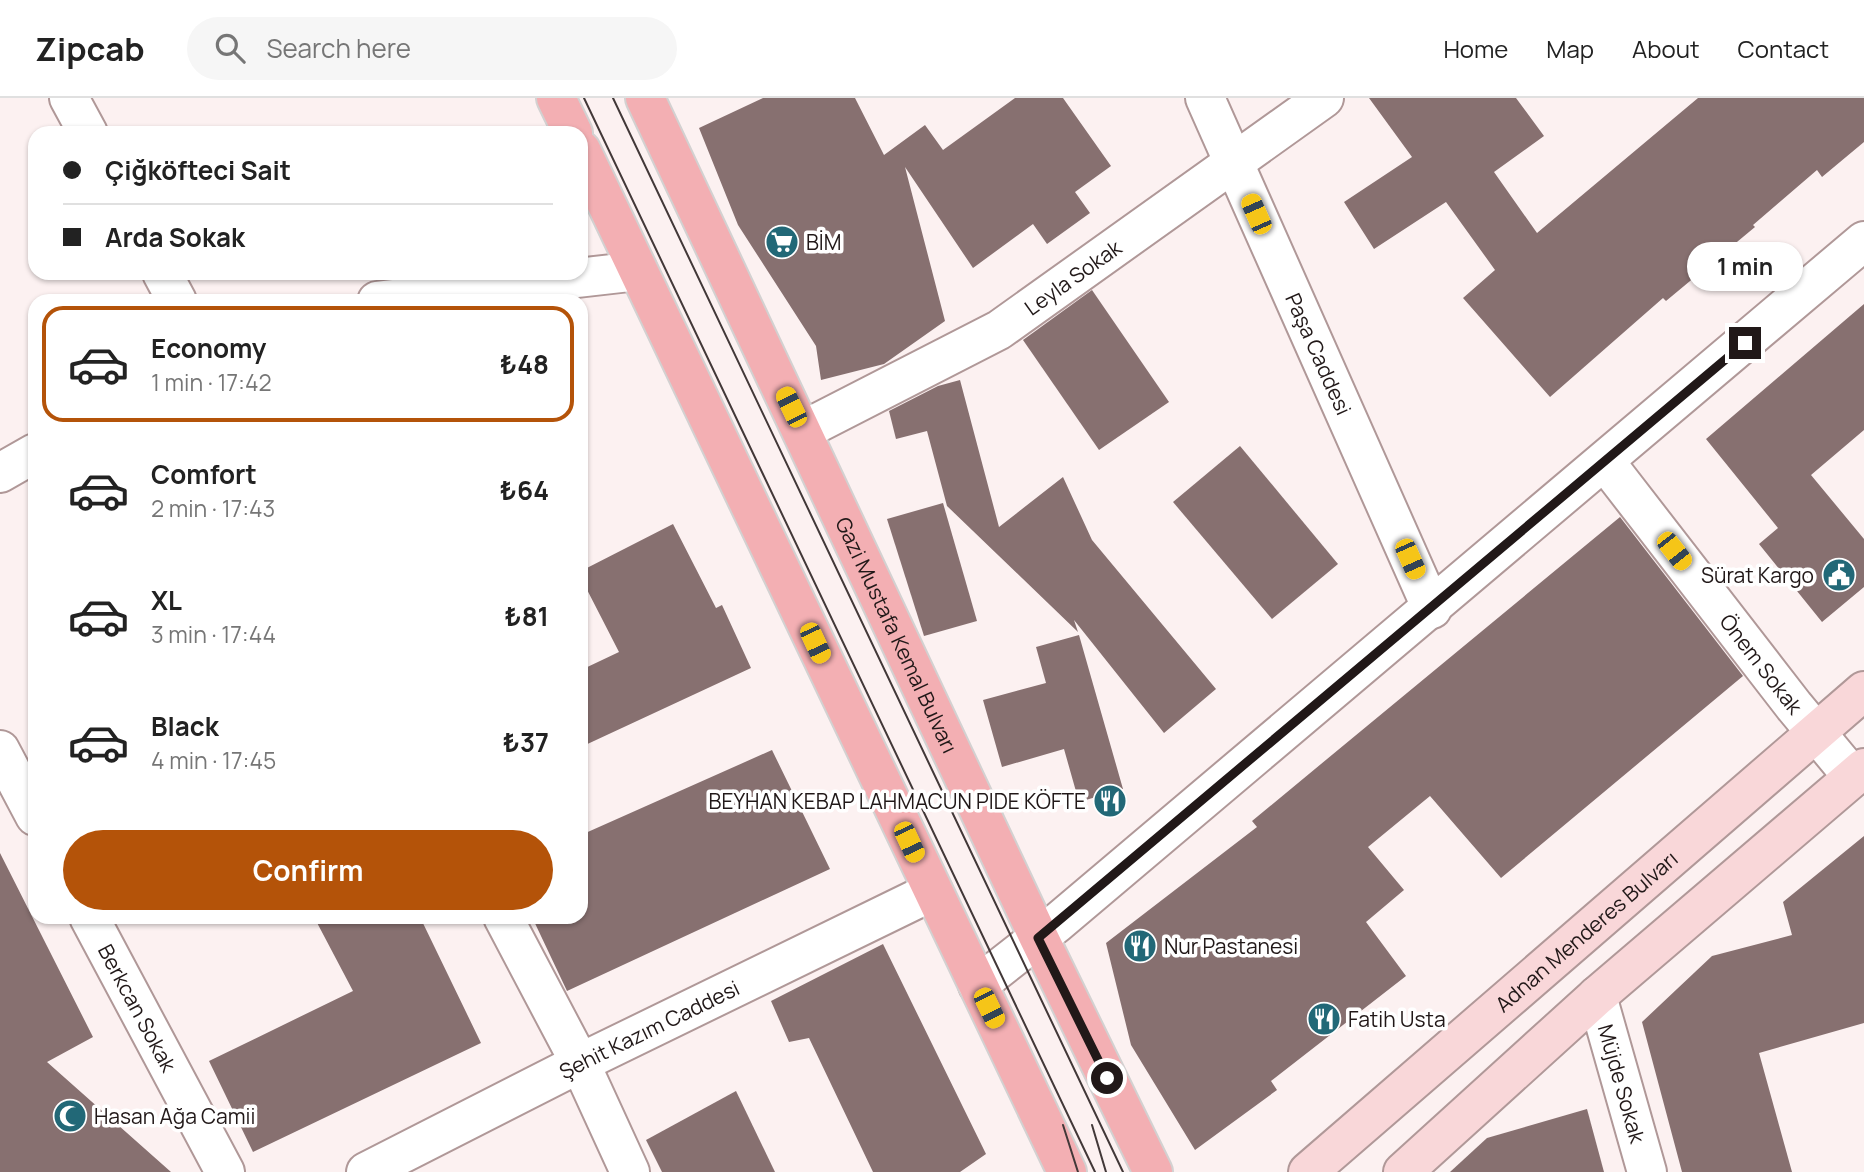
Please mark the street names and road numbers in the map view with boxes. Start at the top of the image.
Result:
street label: Leyla Sokak [1019,233,1127,321]
street label: Paşa Caddesi [1279,289,1358,419]
street label: Gazi Mustafa Kemal Bulvarı [829,512,964,757]
street label: Önem Sokak [1714,608,1809,720]
street label: Adnan Menderes Bulvarı [1489,845,1683,1018]
street label: Berkcan Sokak [92,939,183,1077]
street label: Şehit Kazım Caddesi [554,974,744,1085]
street label: Müjde Sokak [1592,1021,1652,1147]

